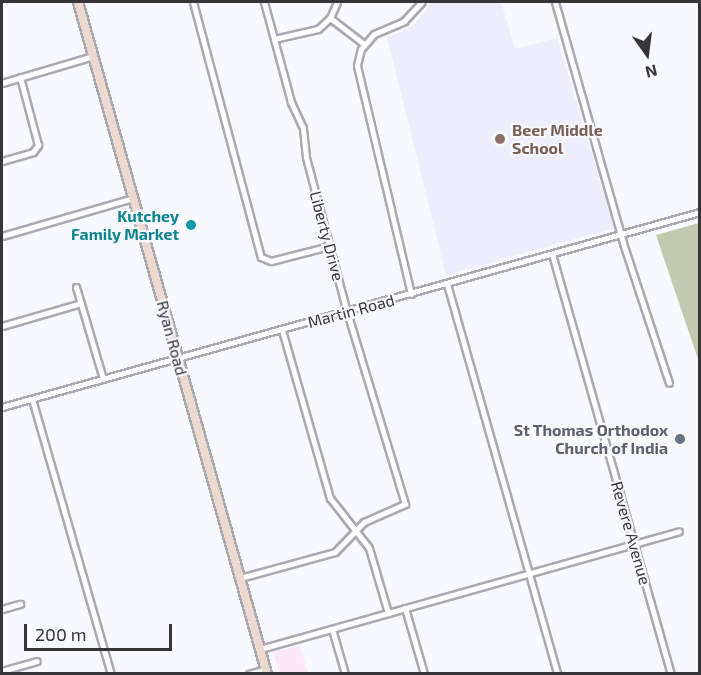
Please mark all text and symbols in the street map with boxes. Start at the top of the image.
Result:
north arrow [617,24,677,84]
text: N [644,61,659,83]
place label: Beer Middle School [512,120,603,158]
marker: Beer Middle School [493,132,507,146]
street label: Liberty Drive [306,189,348,283]
place label: Kutchey Family Market [71,206,179,244]
marker: Kutchey Family Market [184,218,198,232]
street label: Martin Road [306,290,396,332]
street label: Ryan Road [153,298,191,378]
place label: St Thomas Orthodox Church of India [513,420,668,458]
marker: St Thomas Orthodox Church of India [673,432,687,446]
street label: Revere Avenue [607,479,655,587]
scale bar [27,612,176,650]
text: 200 m [35,623,87,645]

